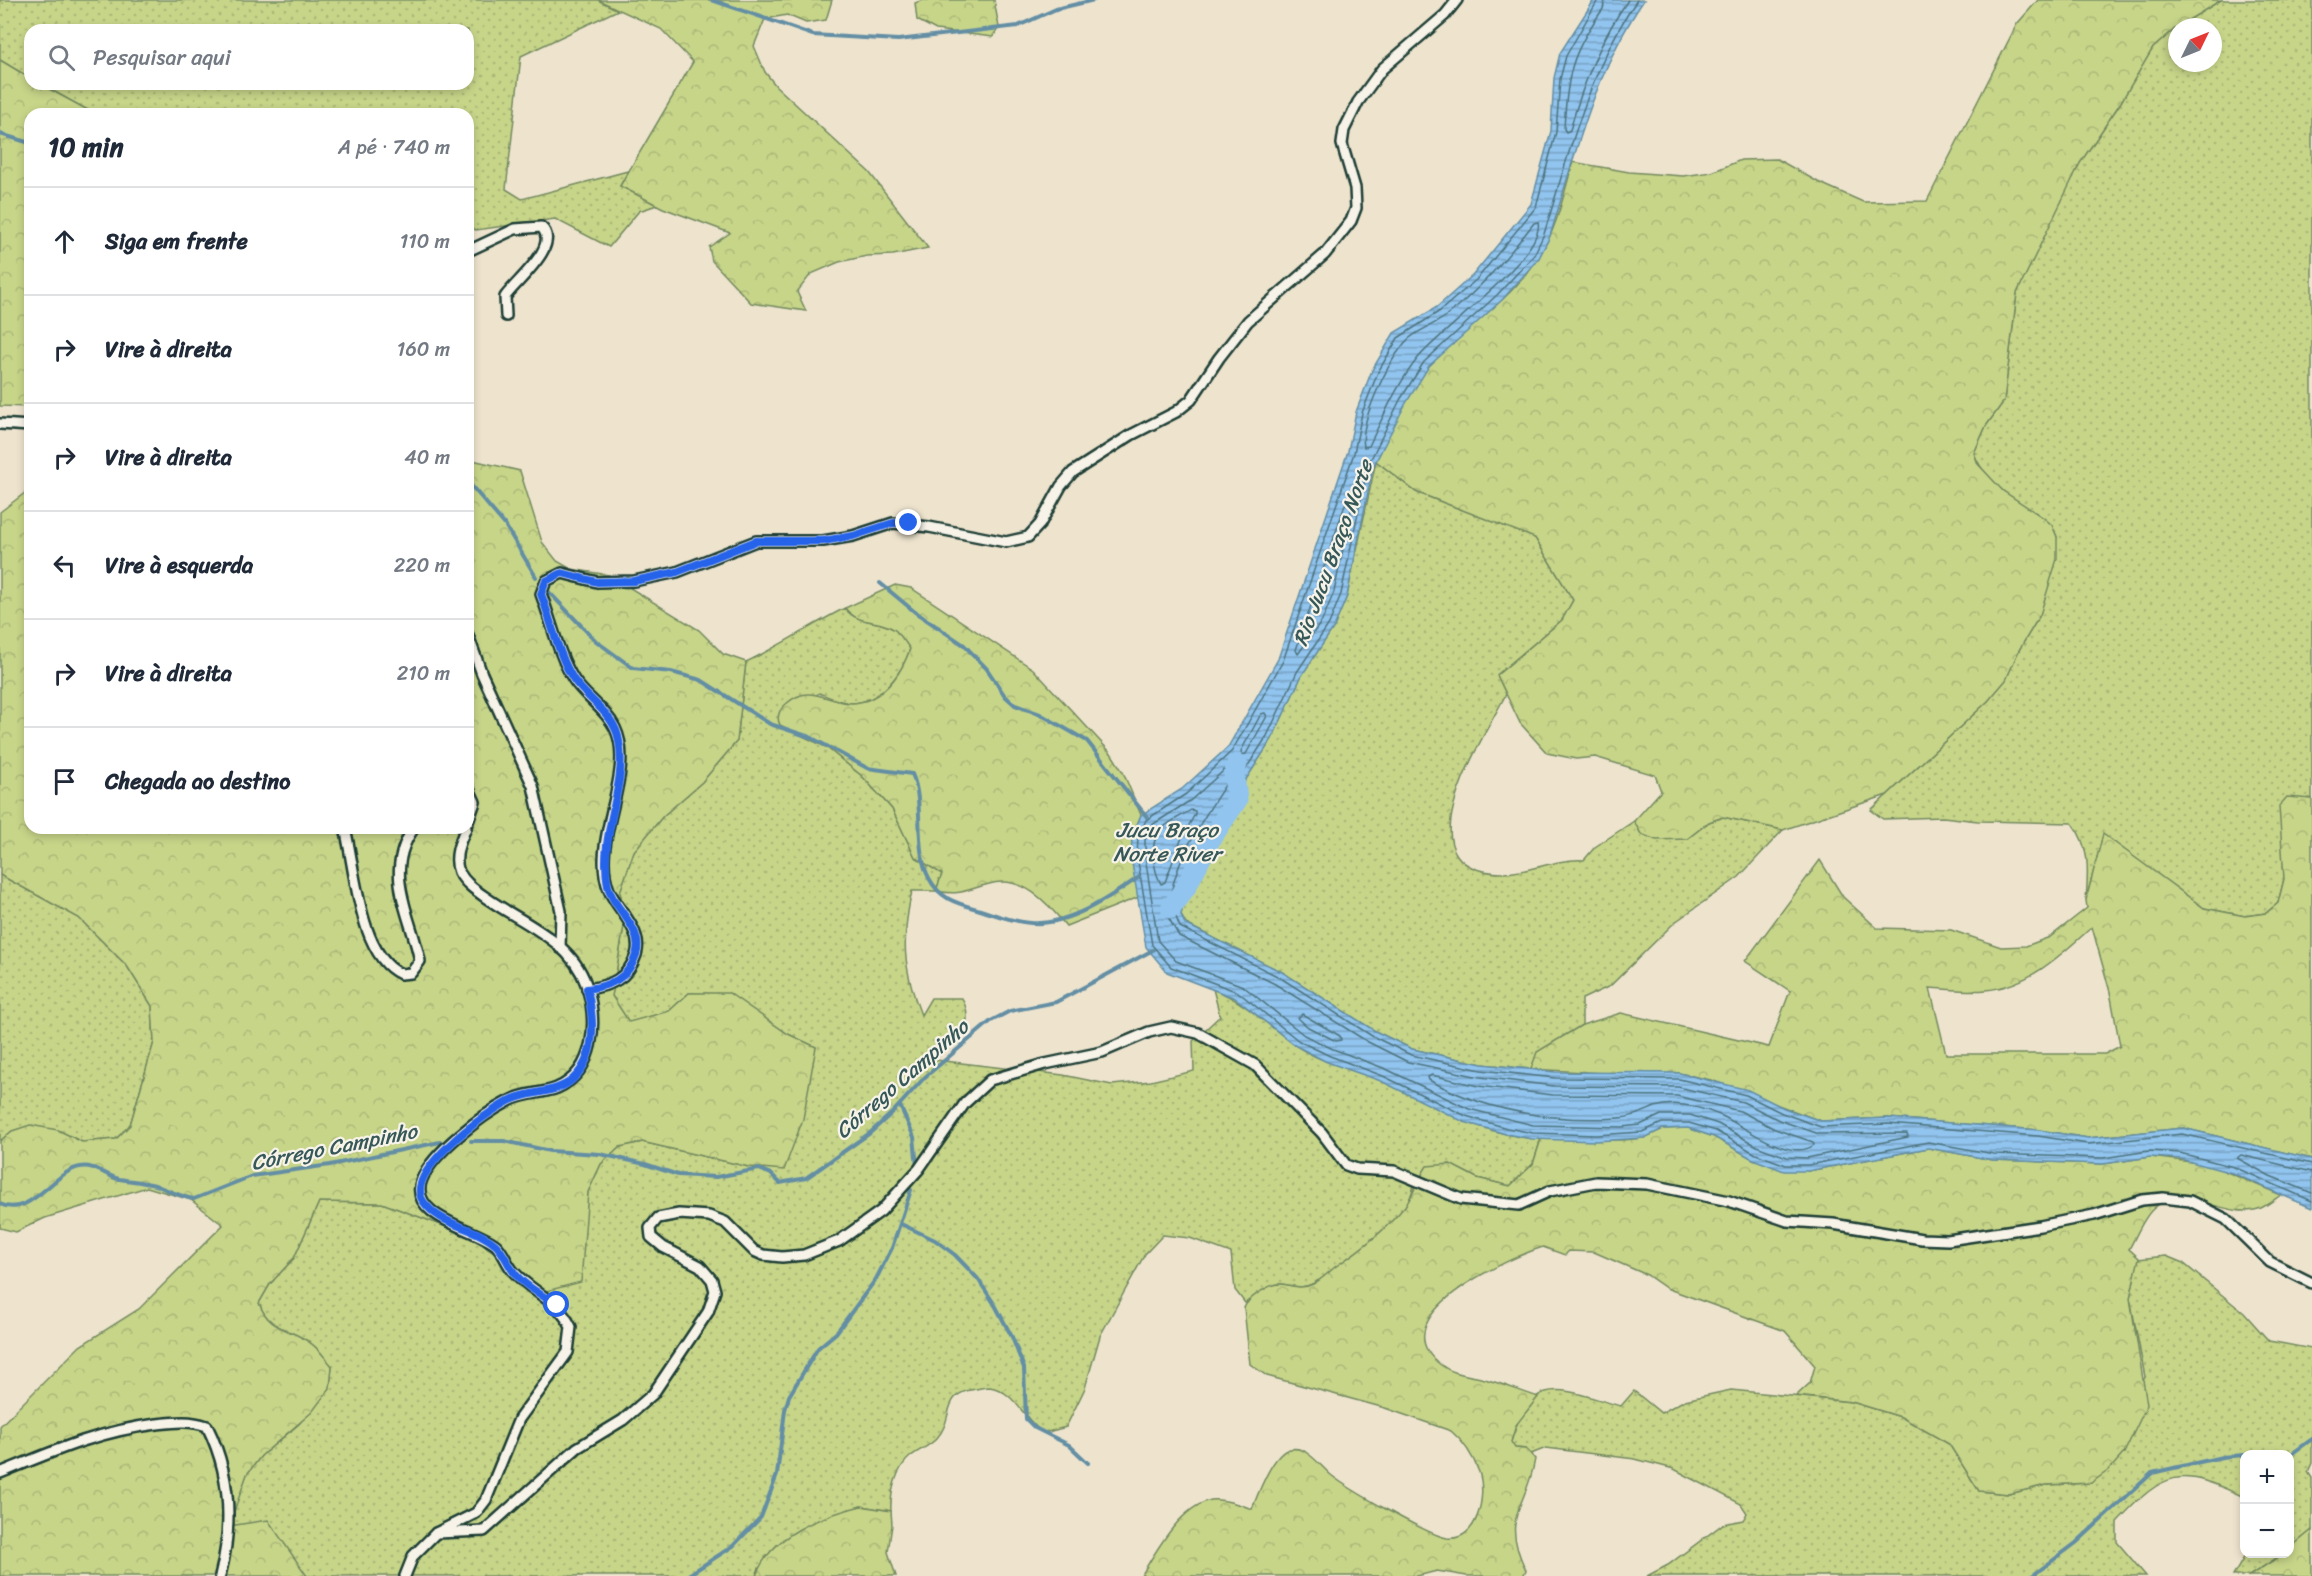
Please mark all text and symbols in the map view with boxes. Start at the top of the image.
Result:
north arrow [2168,18,2222,72]
search box [24,24,474,90]
text: Pesquisar aqui [93,38,231,77]
icon: search [45,41,78,74]
text: 10 min [48,124,124,170]
text: A pé · 740 m [338,130,450,165]
text: Siga em frente [105,222,248,261]
text: 110 m [400,224,450,259]
icon: ahead [48,225,81,258]
text: Vire à direita [105,330,232,369]
text: 160 m [397,332,450,367]
icon: right [48,333,81,366]
text: Vire à direita [105,438,232,477]
text: 40 m [404,440,450,475]
icon: right [48,441,81,474]
water label: Rio Jucu Braço Norte [1282,452,1385,651]
route end [895,509,921,535]
text: Vire à esquerda [105,546,253,585]
text: 220 m [394,548,450,583]
icon: left [48,549,81,582]
text: Vire à direita [105,654,232,693]
text: 210 m [397,656,450,691]
icon: right [48,657,81,690]
text: Chegada ao destino [105,762,290,801]
icon: arrive [48,765,81,798]
water label: Jucu Braço Norte River [1114,811,1225,873]
water label: Córrego Campinho [826,1009,979,1149]
water label: Córrego Campinho [248,1112,422,1182]
route start [543,1291,569,1317]
map controls [2240,1450,2294,1558]
button: + [2240,1450,2294,1504]
button: − [2240,1504,2294,1558]

